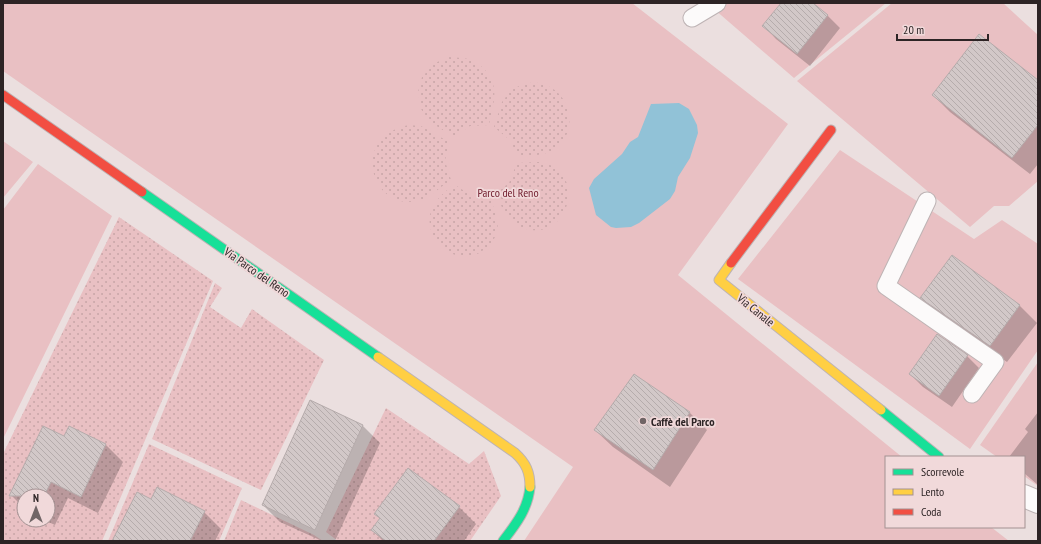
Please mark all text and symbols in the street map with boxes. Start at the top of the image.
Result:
scale bar [897,16,988,42]
text: 20 m [903,22,924,37]
park label: Parco del Reno [477,185,539,200]
street label: Via Parco del Reno [220,243,293,300]
street label: Via Canale [734,290,778,330]
place label: Caffè del Parco [651,414,715,429]
marker: Caffè del Parco [638,416,648,426]
legend [885,456,1025,528]
text: Scorrevole [921,464,964,479]
text: Lento [921,484,944,499]
north arrow [16,488,56,528]
text: N [33,491,39,505]
text: Coda [921,504,942,519]

